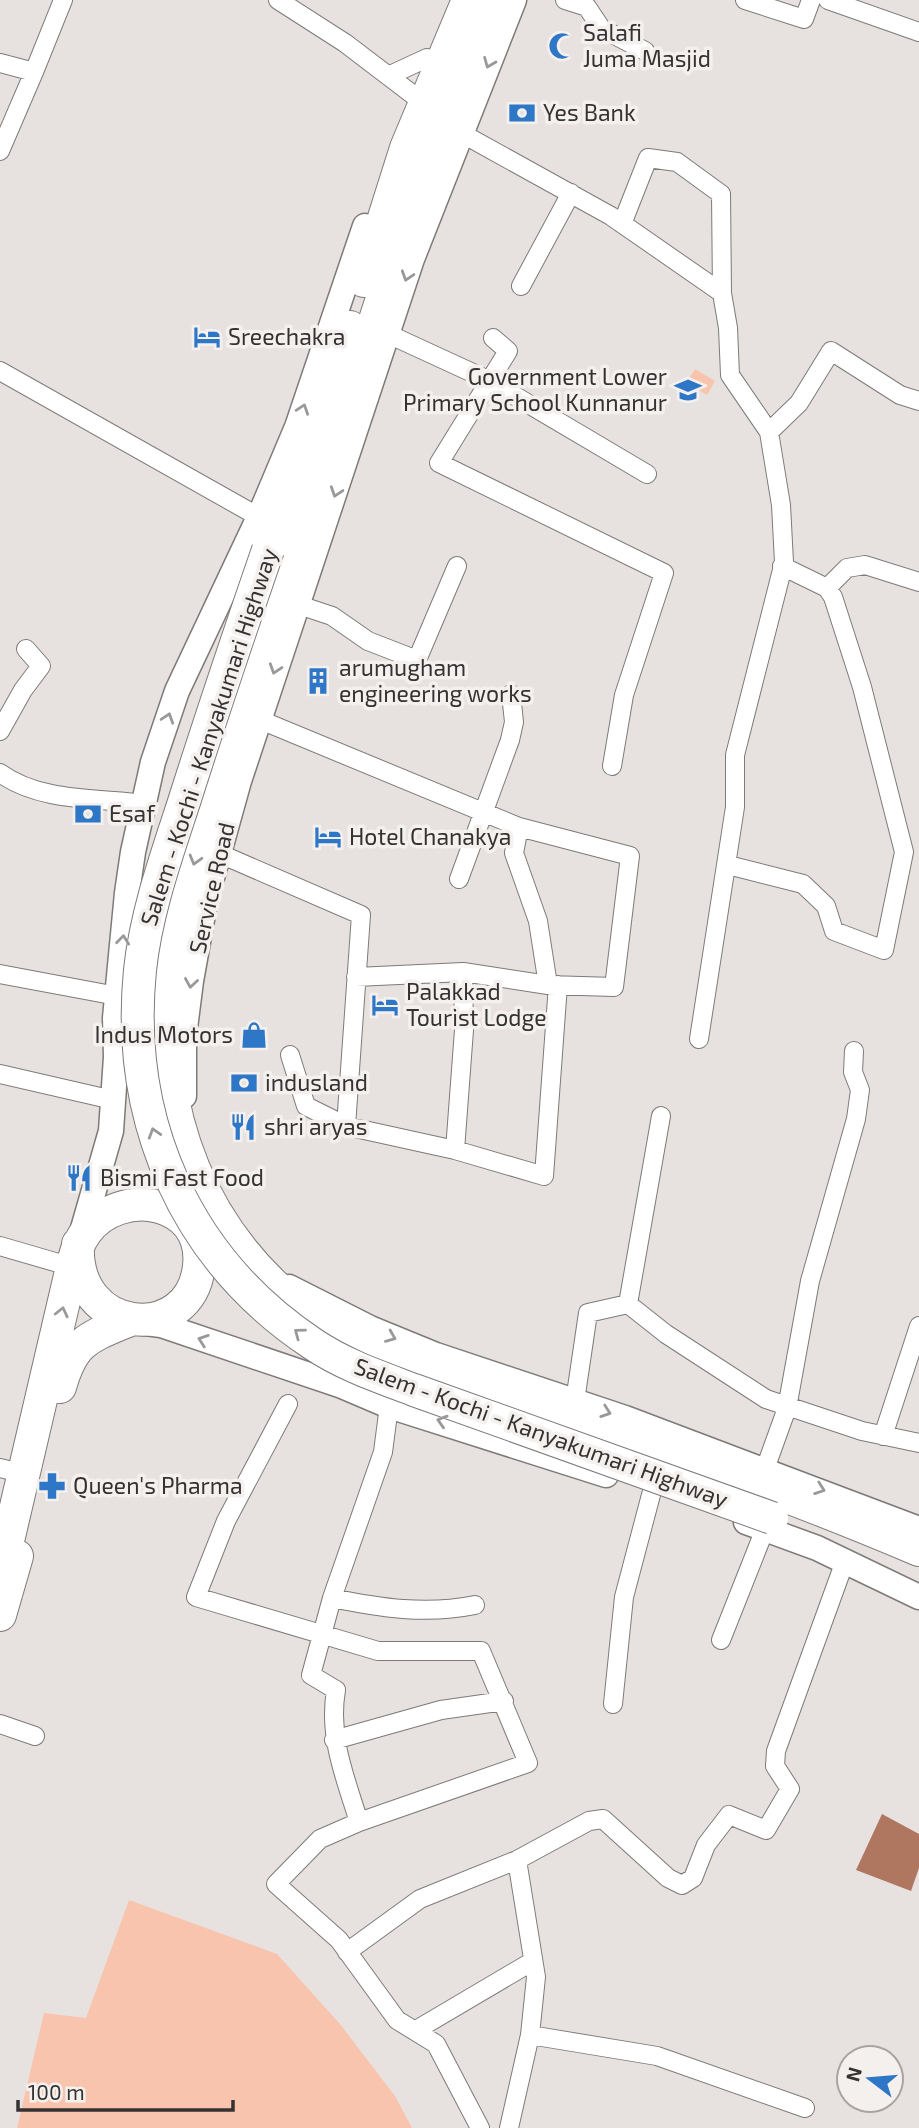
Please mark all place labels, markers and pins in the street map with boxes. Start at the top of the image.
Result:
place label: Salafi Juma Masjid [583,18,711,72]
mosque icon: Salafi Juma Masjid [547,31,577,61]
bank icon: Yes Bank [507,98,537,128]
place label: Yes Bank [543,98,636,126]
hotel icon: Sreechakra [192,322,222,352]
place label: Sreechakra [228,322,345,350]
place label: Government Lower Primary School Kunnanur [403,362,667,416]
school or university icon: Government Lower Primary School Kunnanur [673,375,703,405]
place label: arumugham engineering works [339,653,532,707]
building icon: arumugham engineering works [303,666,333,696]
bank icon: Esaf [73,799,103,829]
place label: Esaf [109,799,156,827]
hotel icon: Hotel Chanakya [313,822,343,852]
place label: Hotel Chanakya [349,822,511,850]
place label: Palakkad Tourist Lodge [406,977,547,1031]
hotel icon: Palakkad Tourist Lodge [370,990,400,1020]
place label: Indus Motors [95,1020,233,1048]
shop icon: Indus Motors [239,1020,269,1050]
bank icon: indusland [229,1068,259,1098]
place label: indusland [265,1068,368,1096]
restaurant icon: shri aryas [228,1112,258,1142]
place label: shri aryas [264,1112,367,1140]
restaurant icon: Bismi Fast Food [64,1163,94,1193]
place label: Bismi Fast Food [100,1163,264,1191]
pharmacy icon: Queen's Pharma [37,1471,67,1501]
place label: Queen's Pharma [73,1471,243,1499]

